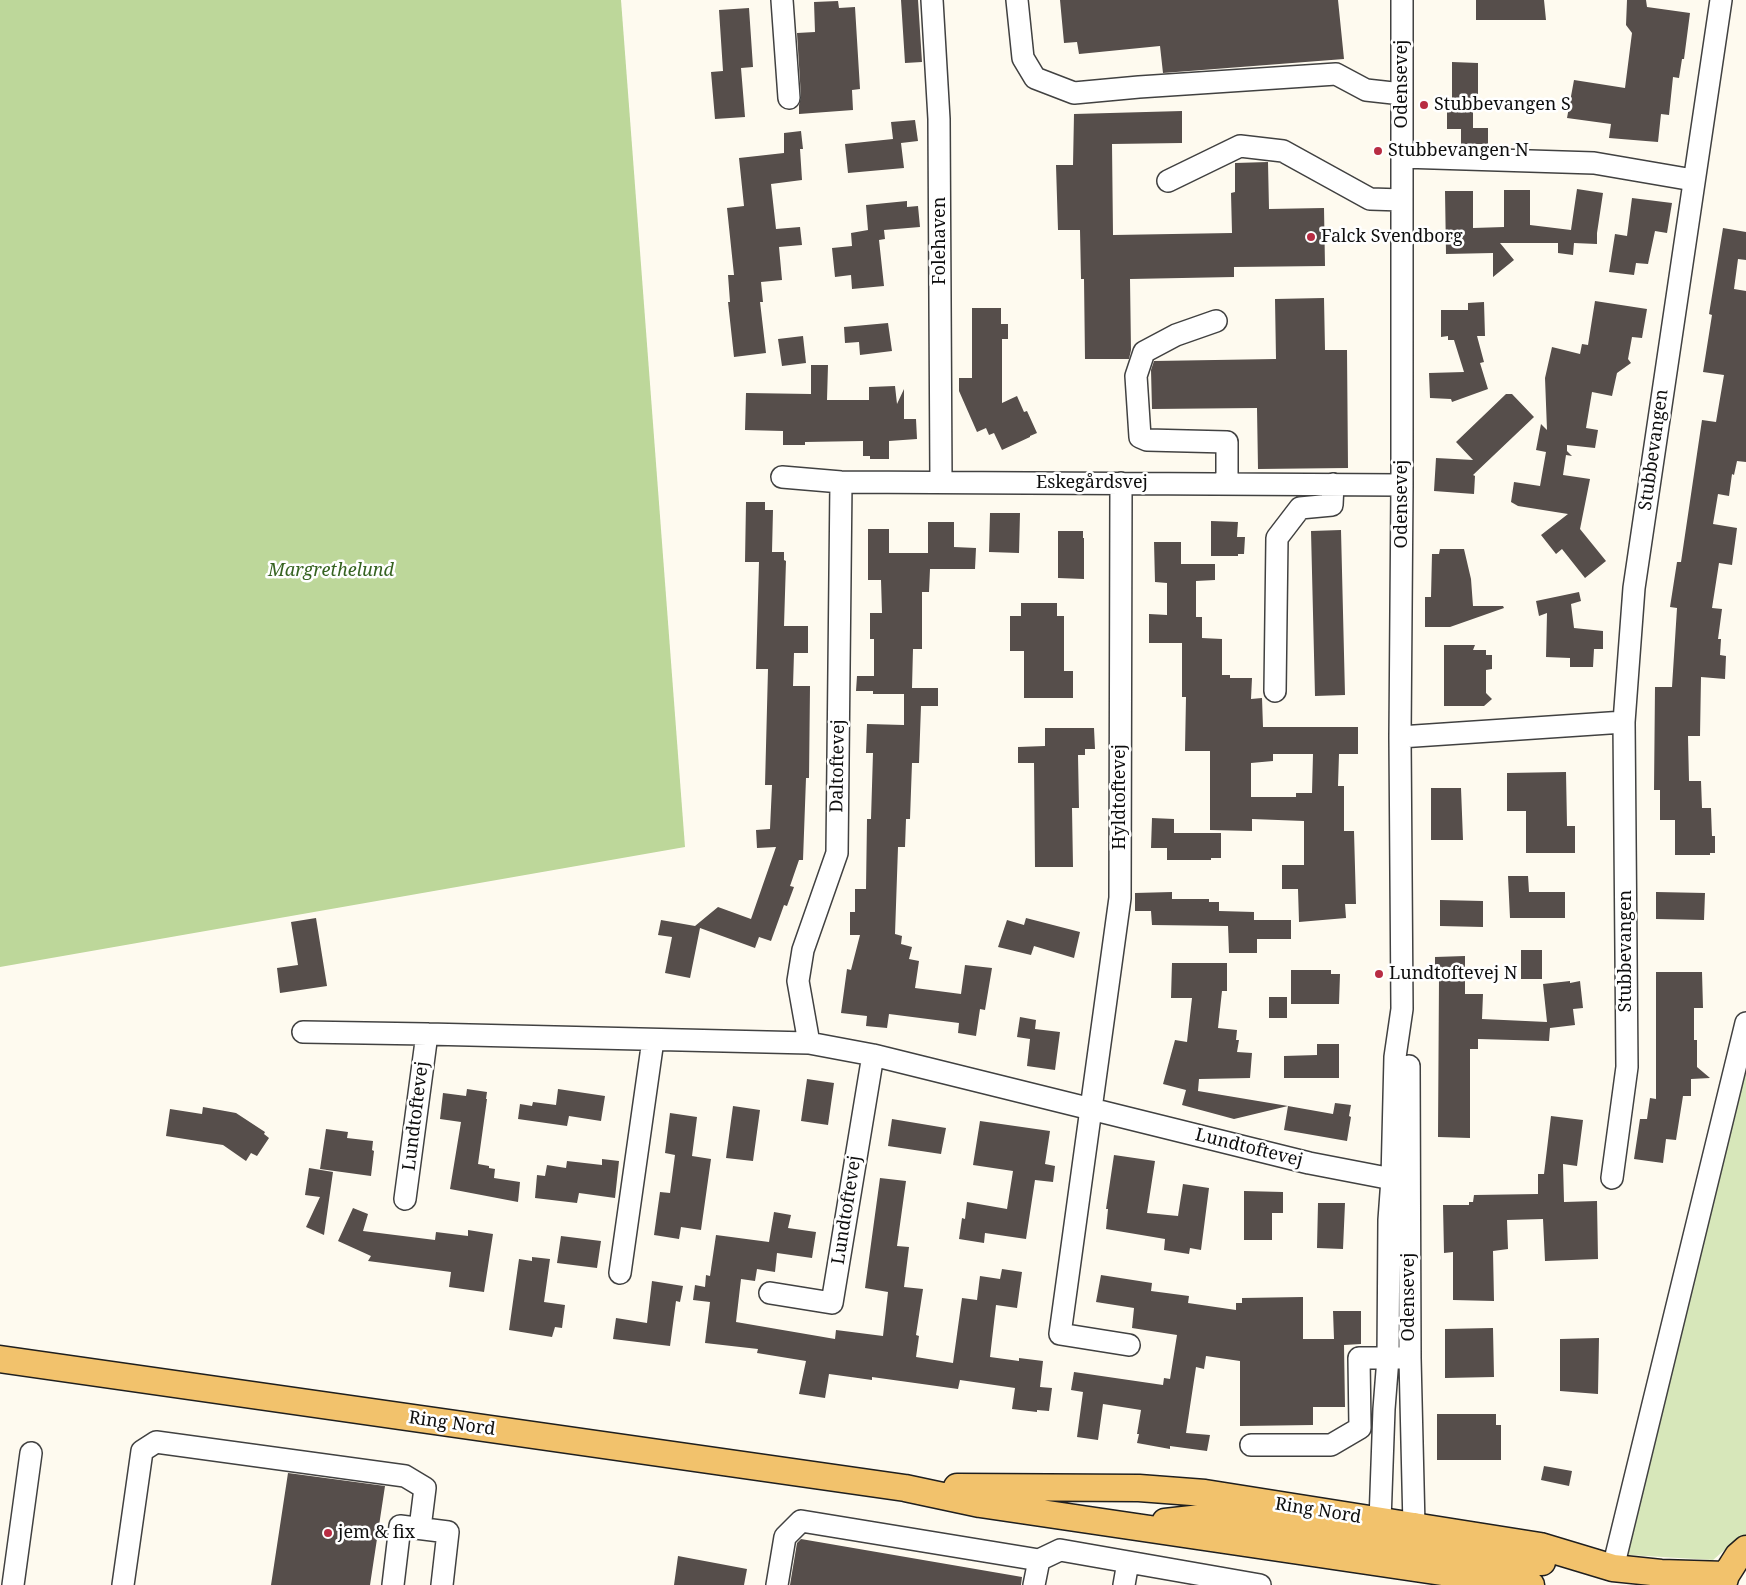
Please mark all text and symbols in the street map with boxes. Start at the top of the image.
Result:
street label: Odensevej [1391,40,1413,128]
place label: Stubbevangen S [1434,94,1571,116]
marker: Stubbevangen S [1418,99,1430,111]
place label: Stubbevangen N [1388,140,1529,162]
marker: Stubbevangen N [1372,145,1384,157]
street label: Folehaven [929,197,951,285]
place label: Falck Svendborg [1321,226,1463,248]
marker: Falck Svendborg [1305,231,1317,243]
street label: Stubbevangen [1635,388,1673,512]
street label: Odensevej [1391,460,1413,548]
street label: Eskegårdsvej [1036,472,1148,494]
park label: Margrethelund [268,560,394,582]
street label: Daltoftevej [826,719,850,813]
street label: Hyldtoftevej [1109,744,1131,850]
street label: Stubbevangen [1615,890,1637,1012]
place label: Lundtoftevej N [1389,963,1518,985]
marker: Lundtoftevej N [1373,968,1385,980]
street label: Lundtoftevej [399,1060,433,1172]
street label: Lundtoftevej [1193,1124,1305,1172]
street label: Lundtoftevej [828,1154,866,1266]
street label: Odensevej [1398,1253,1420,1341]
street label: Ring Nord [407,1407,497,1441]
street label: Ring Nord [1273,1494,1363,1528]
place label: jem & fix [338,1522,415,1544]
marker: jem & fix [322,1527,334,1539]

